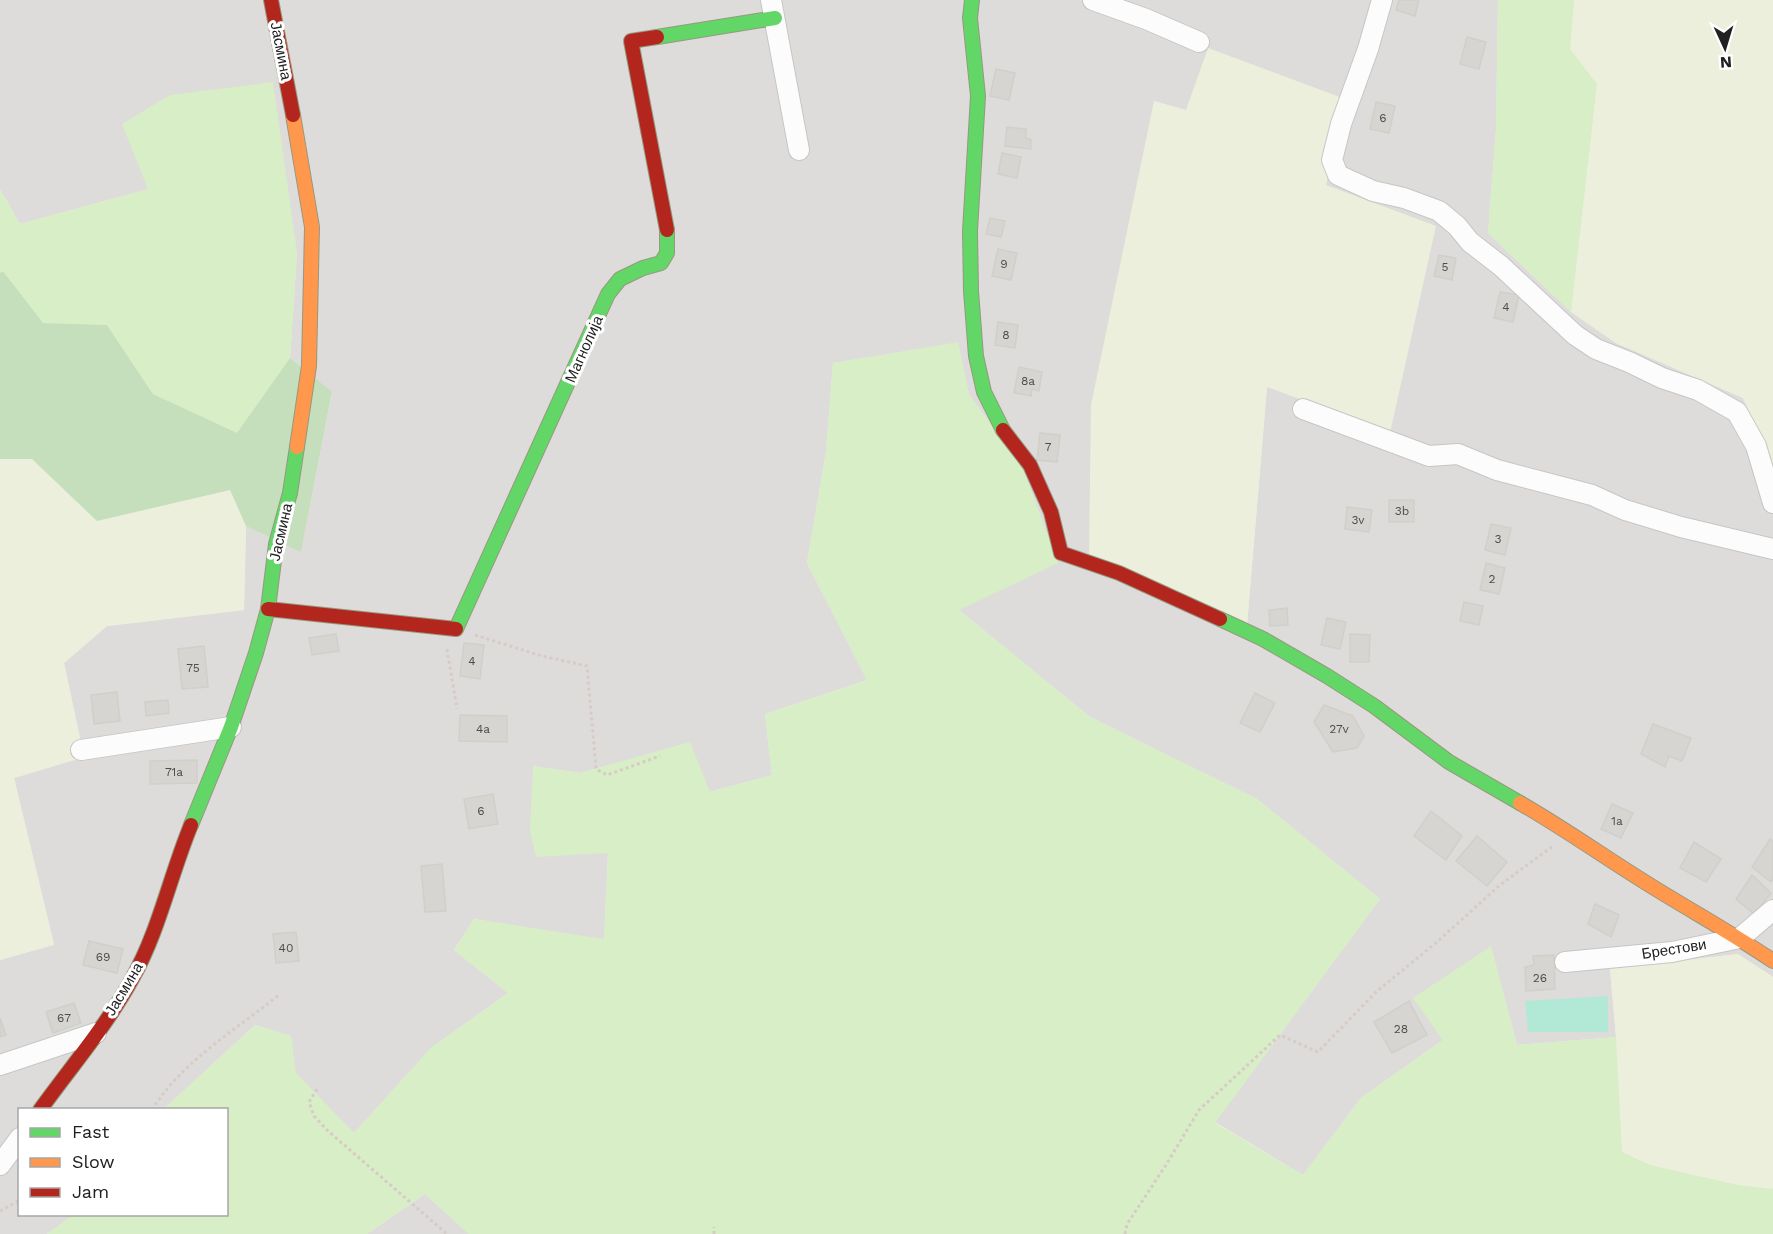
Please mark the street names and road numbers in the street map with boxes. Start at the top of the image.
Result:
street label: Јасмина [267,20,296,82]
street label: Магнолија [561,312,607,385]
street label: Јасмина [266,501,297,563]
street label: Брестови [1640,935,1708,963]
street label: Јасмина [101,959,147,1019]

